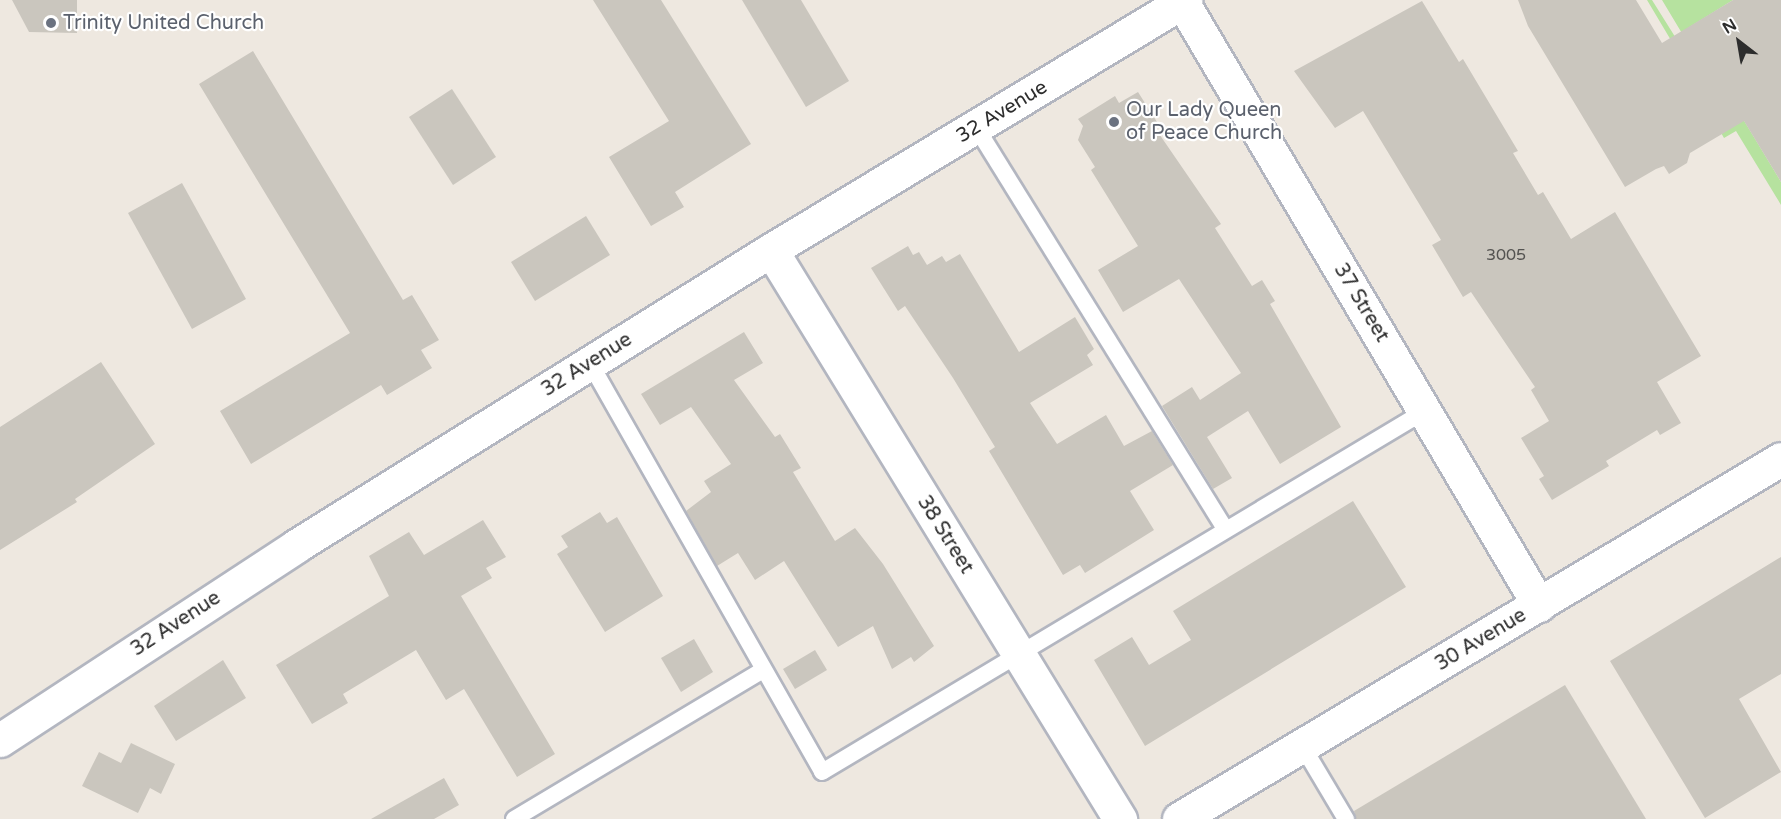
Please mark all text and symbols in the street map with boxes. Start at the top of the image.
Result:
place label: Trinity United Church [63,11,264,35]
north arrow [1709,12,1769,72]
text: N [1719,15,1740,38]
marker: Trinity United Church [44,16,58,30]
street label: 32 Avenue [952,75,1052,149]
place label: Our Lady Queen of Peace Church [1126,98,1282,145]
marker: Our Lady Queen of Peace Church [1107,115,1121,129]
house number: 3005 [1486,245,1526,265]
street label: 37 Street [1328,259,1394,347]
street label: 32 Avenue [537,328,637,402]
street label: 38 Street [912,492,978,578]
street label: 32 Avenue [127,586,225,662]
street label: 30 Avenue [1431,603,1531,677]

